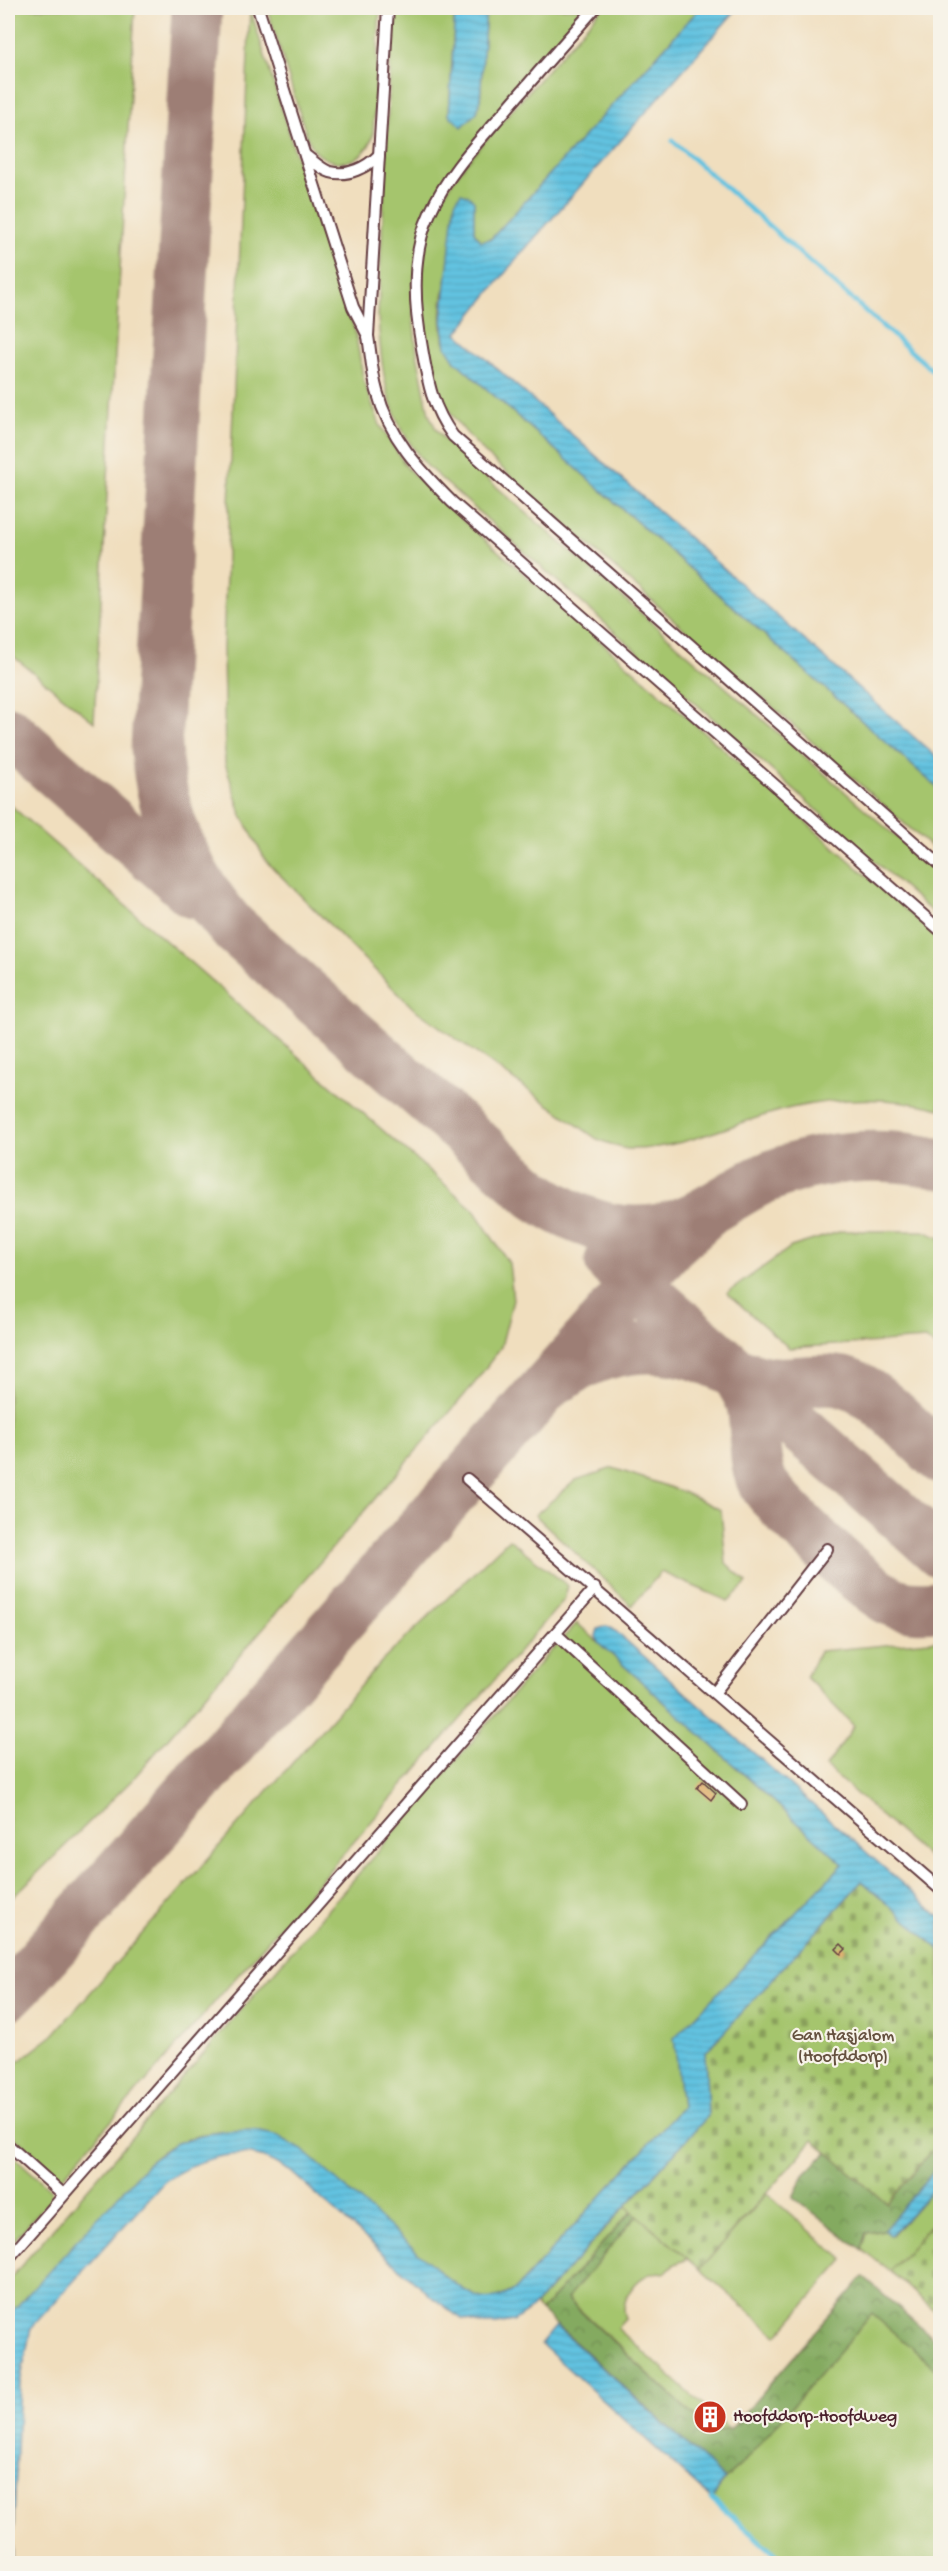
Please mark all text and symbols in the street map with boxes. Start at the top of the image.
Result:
park label: Gan Hasjalom (Hoofddorp) [792,2026,894,2068]
building icon: Hoofddorp-Hoofdweg [692,2399,728,2435]
place label: Hoofddorp-Hoofdweg [733,2407,897,2428]

